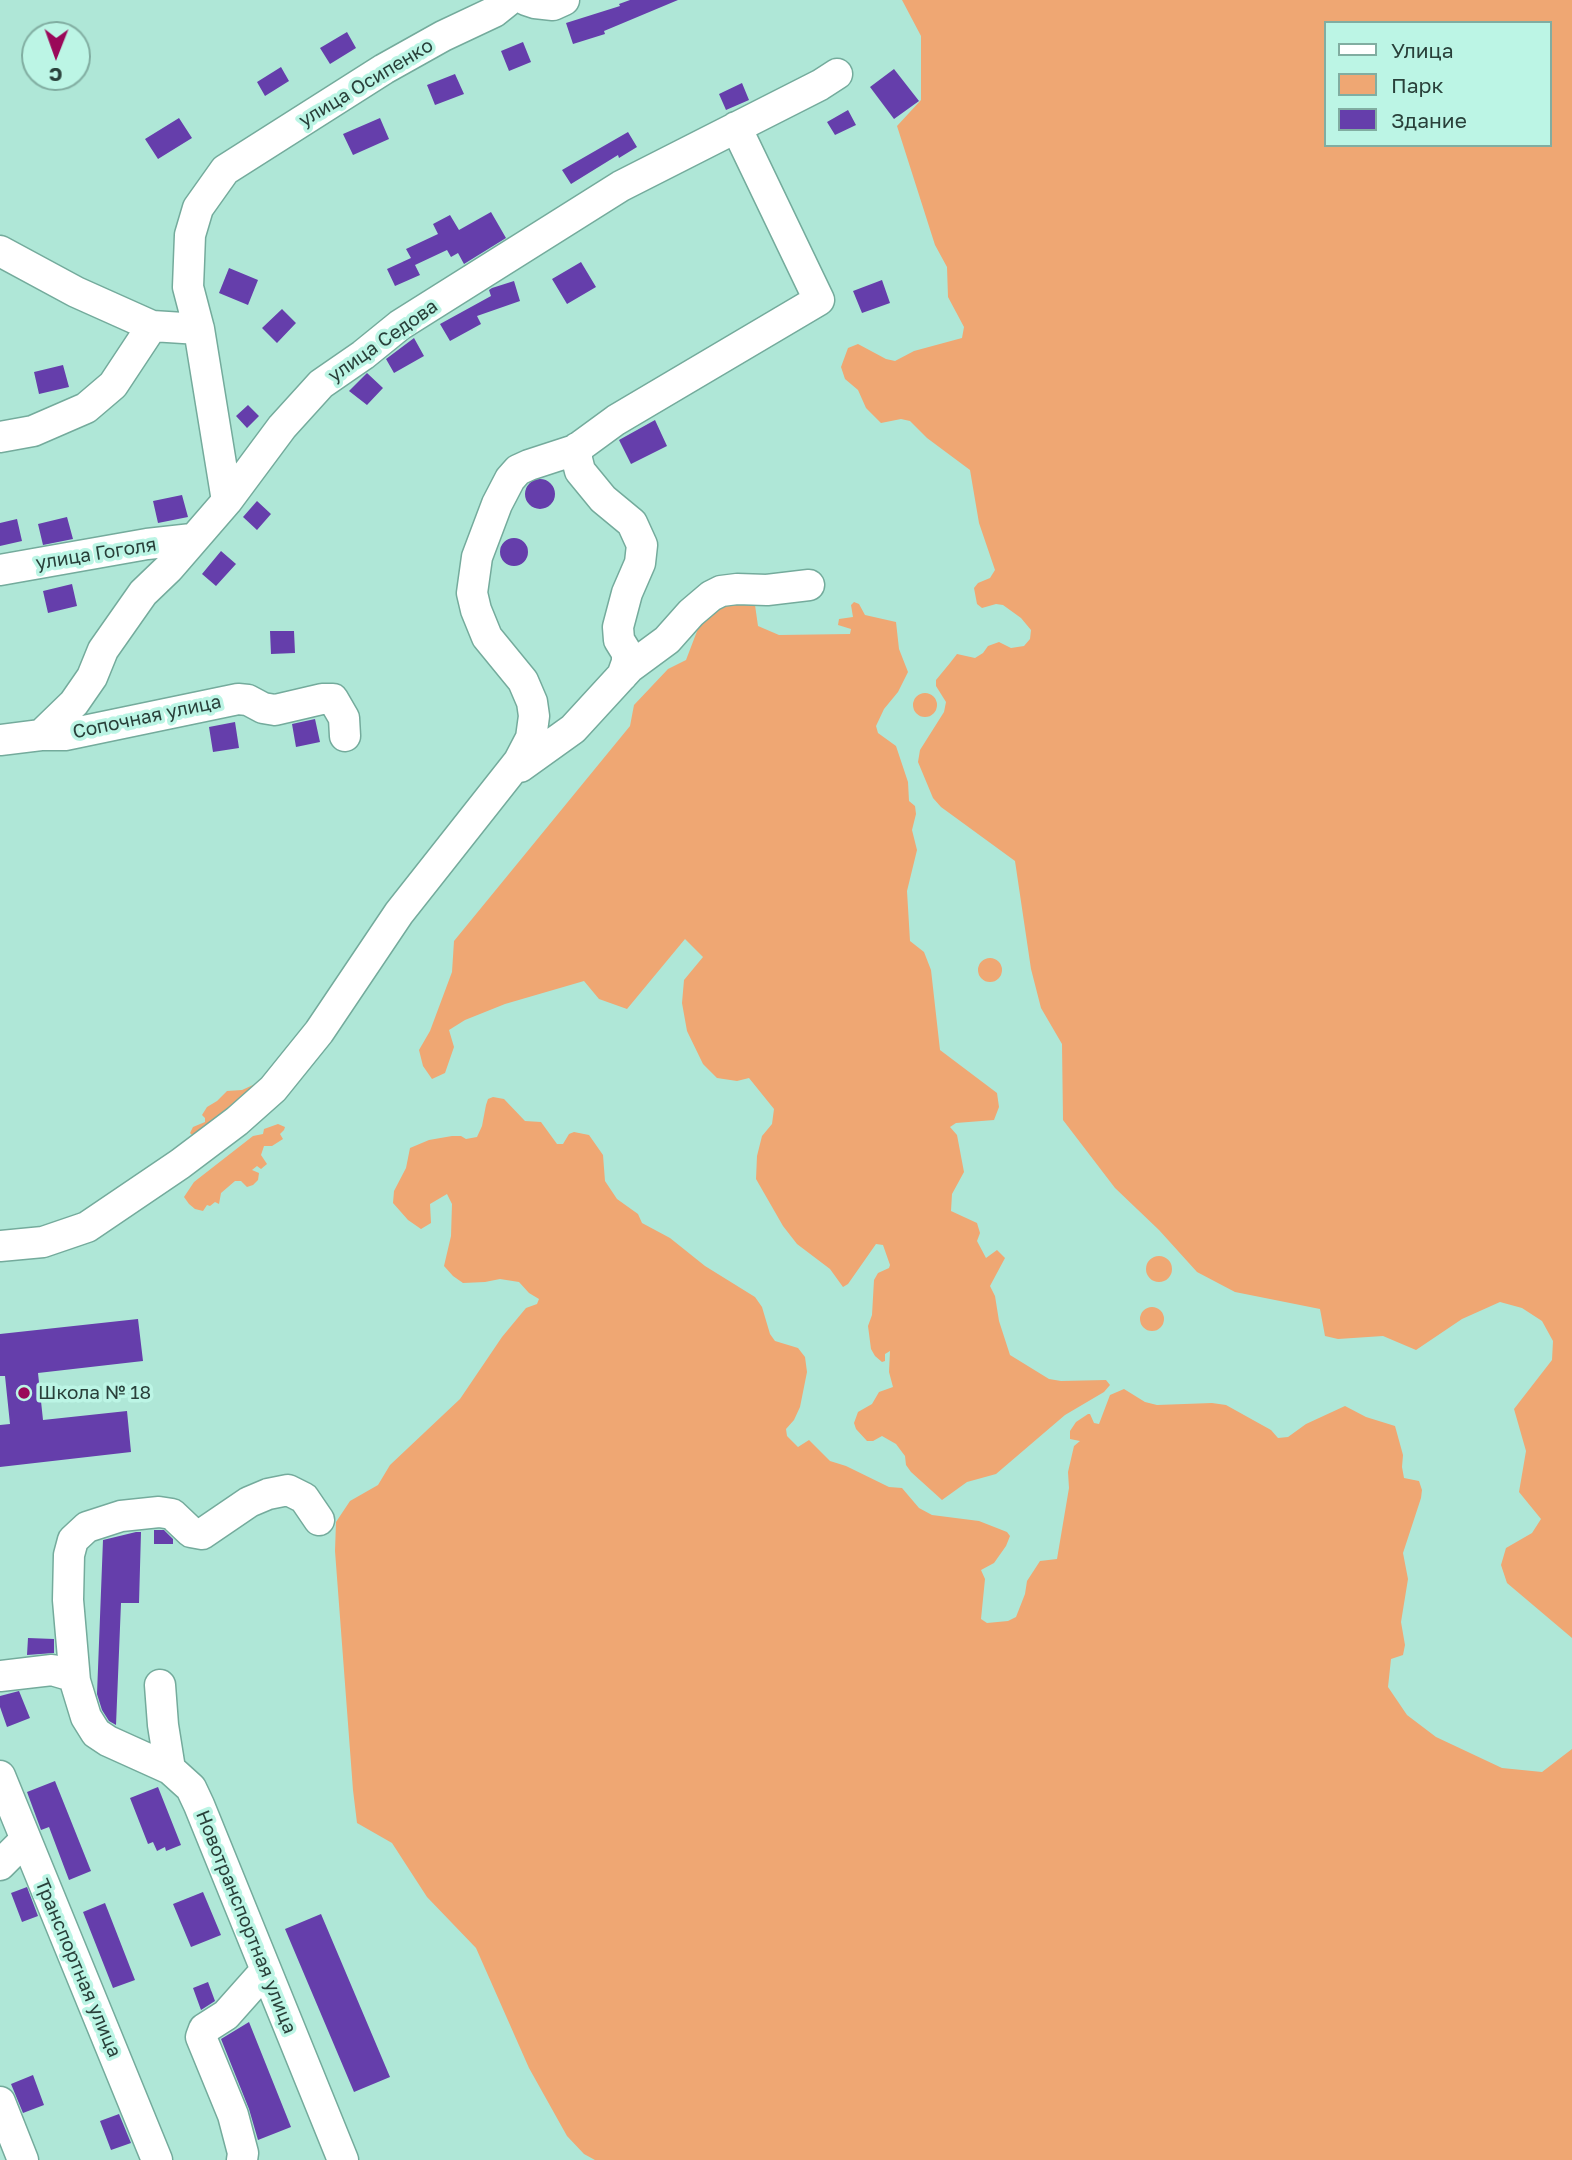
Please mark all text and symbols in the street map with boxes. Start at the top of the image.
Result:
north arrow [21,21,91,91]
legend [1324,21,1551,147]
street label: улица Осипенко [295,34,437,132]
text: Улица [1391,37,1454,63]
text: С [49,64,63,87]
text: Парк [1391,72,1444,98]
text: Здание [1391,107,1467,133]
street label: улица Седова [324,295,442,387]
street label: улица Гоголя [34,533,158,575]
street label: Сопочная улица [71,690,223,744]
place label: Школа № 18 [38,1382,151,1404]
marker: Школа № 18 [16,1385,32,1401]
street label: Новотранспортная улица [191,1807,301,2037]
street label: Транспортная улица [30,1875,126,2061]

